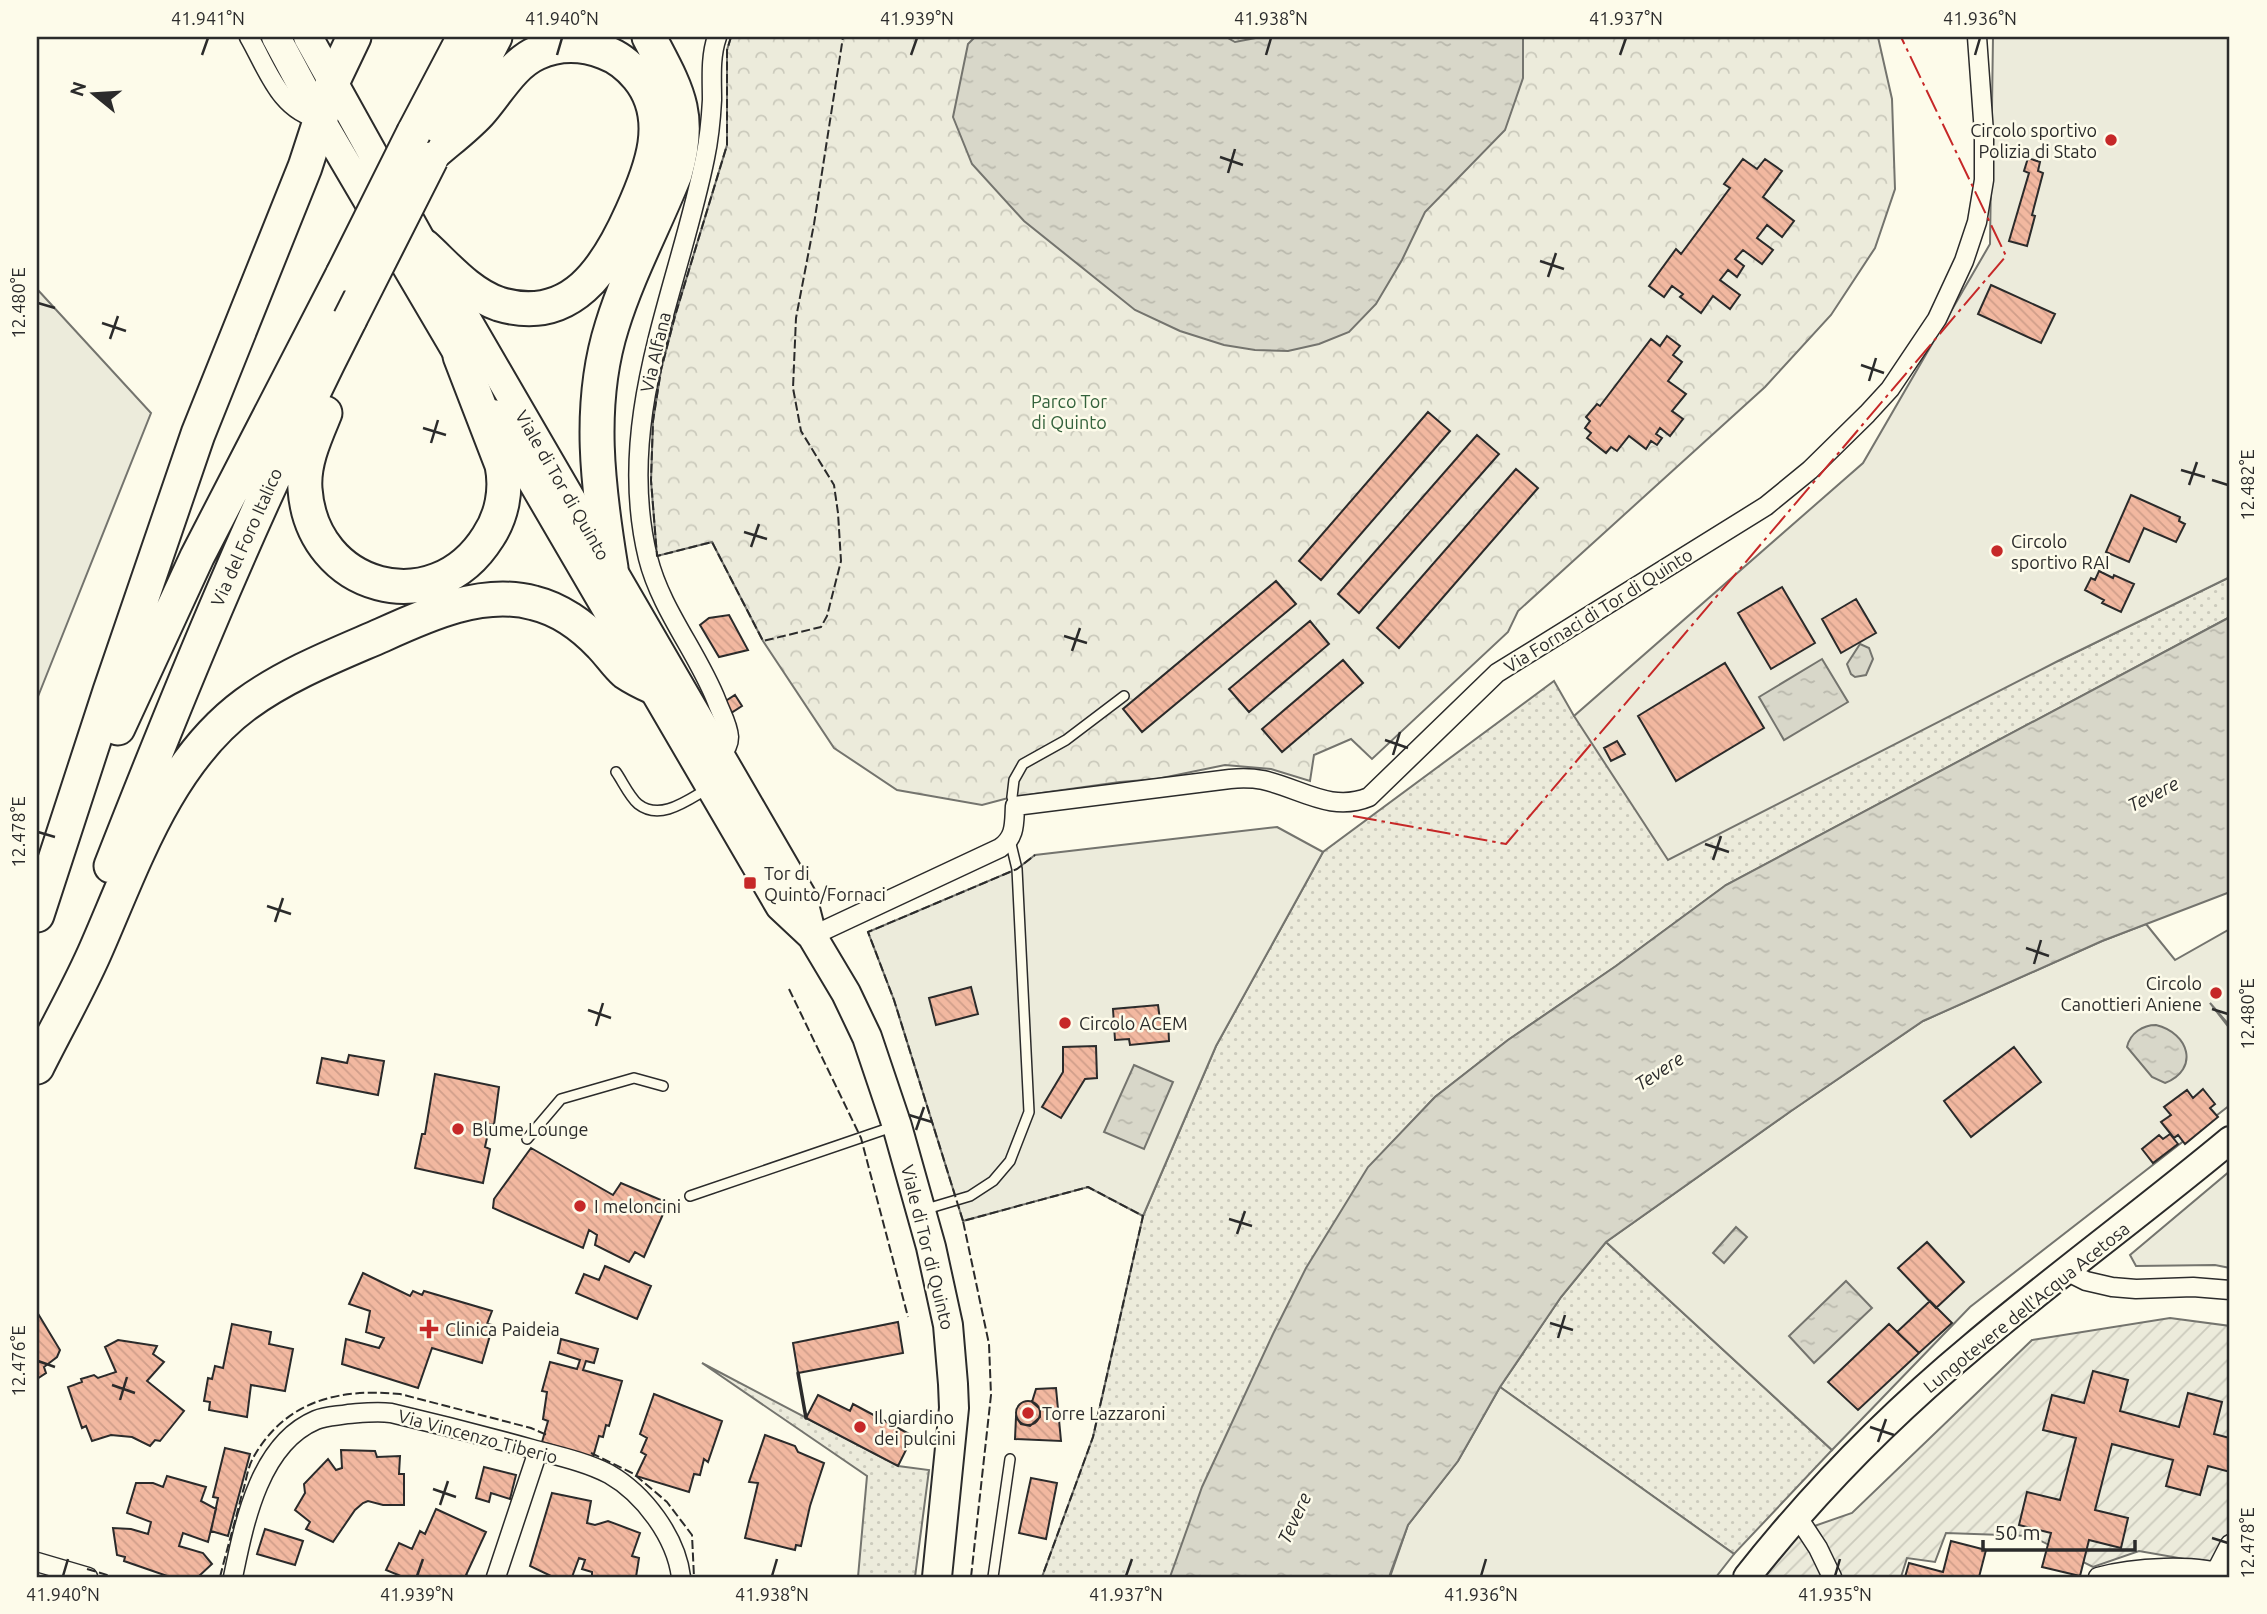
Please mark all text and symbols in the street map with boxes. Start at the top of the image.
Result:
text: 41.941°N [171,8,245,28]
text: 41.940°N [525,8,599,28]
text: 41.939°N [880,8,954,28]
text: 41.938°N [1234,8,1308,28]
text: 41.937°N [1589,8,1663,28]
text: 41.936°N [1943,8,2017,28]
north arrow [60,60,130,130]
text: N [65,79,90,99]
place label: Circolo sportivo Polizia di Stato [1970,120,2097,161]
marker: Circolo sportivo Polizia di Stato [2103,132,2119,148]
text: 12.480°E [8,267,28,339]
street label: Via Alfana [636,310,674,394]
park label: Parco Tor di Quinto [1031,391,1107,433]
street label: Viale di Tor di Quinto [511,407,614,564]
text: 12.482°E [2237,449,2257,521]
street label: Via del Foro Italico [206,465,286,609]
place label: Circolo sportivo RAI [2011,531,2110,572]
marker: Circolo sportivo RAI [1989,543,2005,559]
street label: Via Fornaci di Tor di Quinto [1500,544,1696,677]
water label: Tevere [2124,772,2182,816]
text: 12.478°E [8,796,28,868]
place label: Tor di Quinto/Fornaci [764,863,886,905]
marker: Tor di Quinto/Fornaci [742,875,758,891]
place label: Circolo Canottieri Aniene [2061,973,2202,1014]
text: 12.480°E [2237,978,2257,1050]
marker: Circolo Canottieri Aniene [2208,985,2224,1001]
place label: Circolo ACEM [1079,1013,1188,1033]
marker: Circolo ACEM [1057,1015,1073,1031]
water label: Tevere [1630,1047,1688,1095]
place label: Blume Lounge [472,1119,589,1139]
marker: Blume Lounge [450,1121,466,1137]
street label: Viale di Tor di Quinto [897,1162,958,1332]
place label: I meloncini [594,1196,681,1216]
marker: I meloncini [572,1198,588,1214]
street label: Lungotevere dell'Acqua Acetosa [1919,1218,2133,1396]
marker: Clinica Paideia [419,1319,439,1339]
place label: Clinica Paideia [445,1319,560,1339]
text: 12.476°E [8,1325,28,1397]
place label: Torre Lazzaroni [1042,1403,1166,1423]
street label: Via Vincenzo Tiberio [396,1405,560,1467]
marker: Torre Lazzaroni [1020,1405,1036,1421]
place label: Il giardino dei pulcini [874,1407,956,1448]
marker: Il giardino dei pulcini [852,1419,868,1435]
water label: Tevere [1273,1488,1316,1547]
text: 12.478°E [2237,1507,2257,1579]
scale bar [1983,1509,2136,1553]
text: 50 m [1994,1520,2041,1544]
text: 41.940°N [26,1584,100,1604]
text: 41.939°N [380,1584,454,1604]
text: 41.938°N [735,1584,809,1604]
text: 41.937°N [1089,1584,1163,1604]
text: 41.936°N [1444,1584,1518,1604]
text: 41.935°N [1798,1584,1872,1604]

